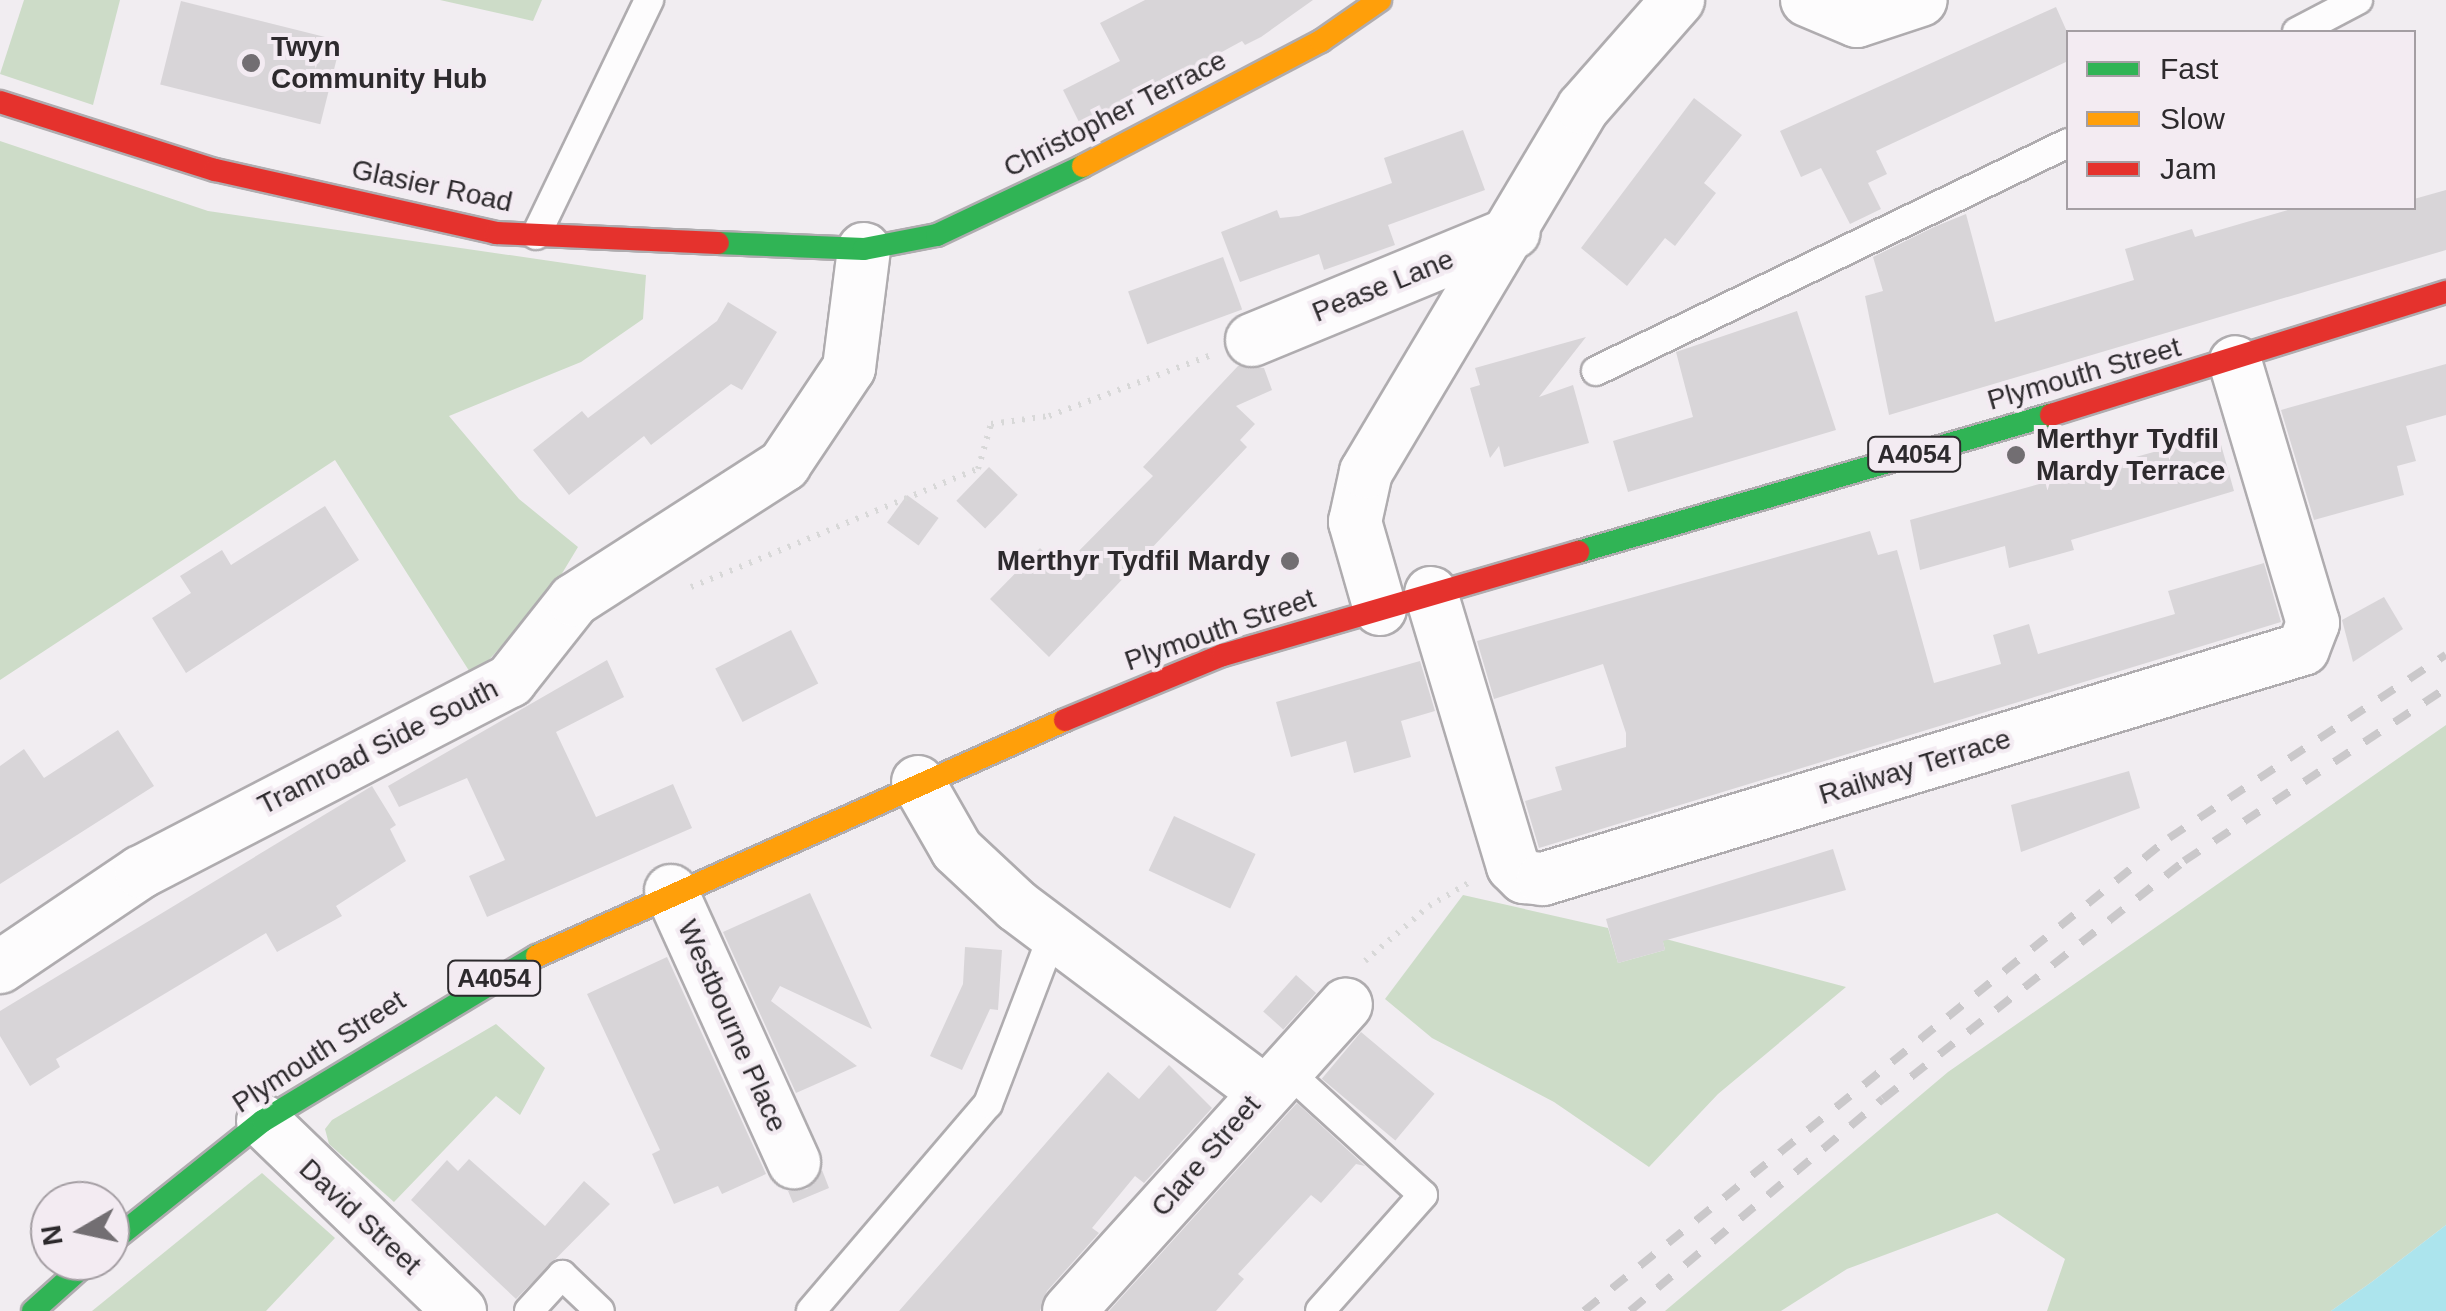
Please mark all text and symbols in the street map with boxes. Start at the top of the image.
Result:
place label: Twyn Community Hub [271,30,487,96]
legend [2066,30,2416,210]
street label: Christopher Terrace [998,43,1232,185]
marker: Twyn Community Hub [240,52,262,74]
text: Fast [2160,52,2218,85]
text: Slow [2160,102,2225,135]
text: Jam [2160,152,2217,185]
street label: Glasier Road [349,153,515,219]
street label: Pease Lane [1307,242,1459,330]
street label: Plymouth Street [1984,330,2184,418]
place label: Merthyr Tydfil Mardy Terrace [2036,422,2225,488]
road number: A4054 [1866,434,1962,474]
marker: Merthyr Tydfil Mardy Terrace [2005,444,2027,466]
place label: Merthyr Tydfil Mardy [997,544,1270,578]
marker: Merthyr Tydfil Mardy [1279,550,1301,572]
street label: Plymouth Street [1120,582,1320,678]
street label: Tramroad Side South [252,672,504,822]
street label: Railway Terrace [1815,722,2015,812]
street label: Westbourne Place [670,915,794,1137]
road number: A4054 [446,958,542,998]
street label: Plymouth Street [226,984,412,1120]
street label: Clare Street [1144,1089,1268,1223]
street label: David Street [292,1152,428,1282]
north arrow [30,1181,130,1281]
text: N [35,1223,69,1248]

